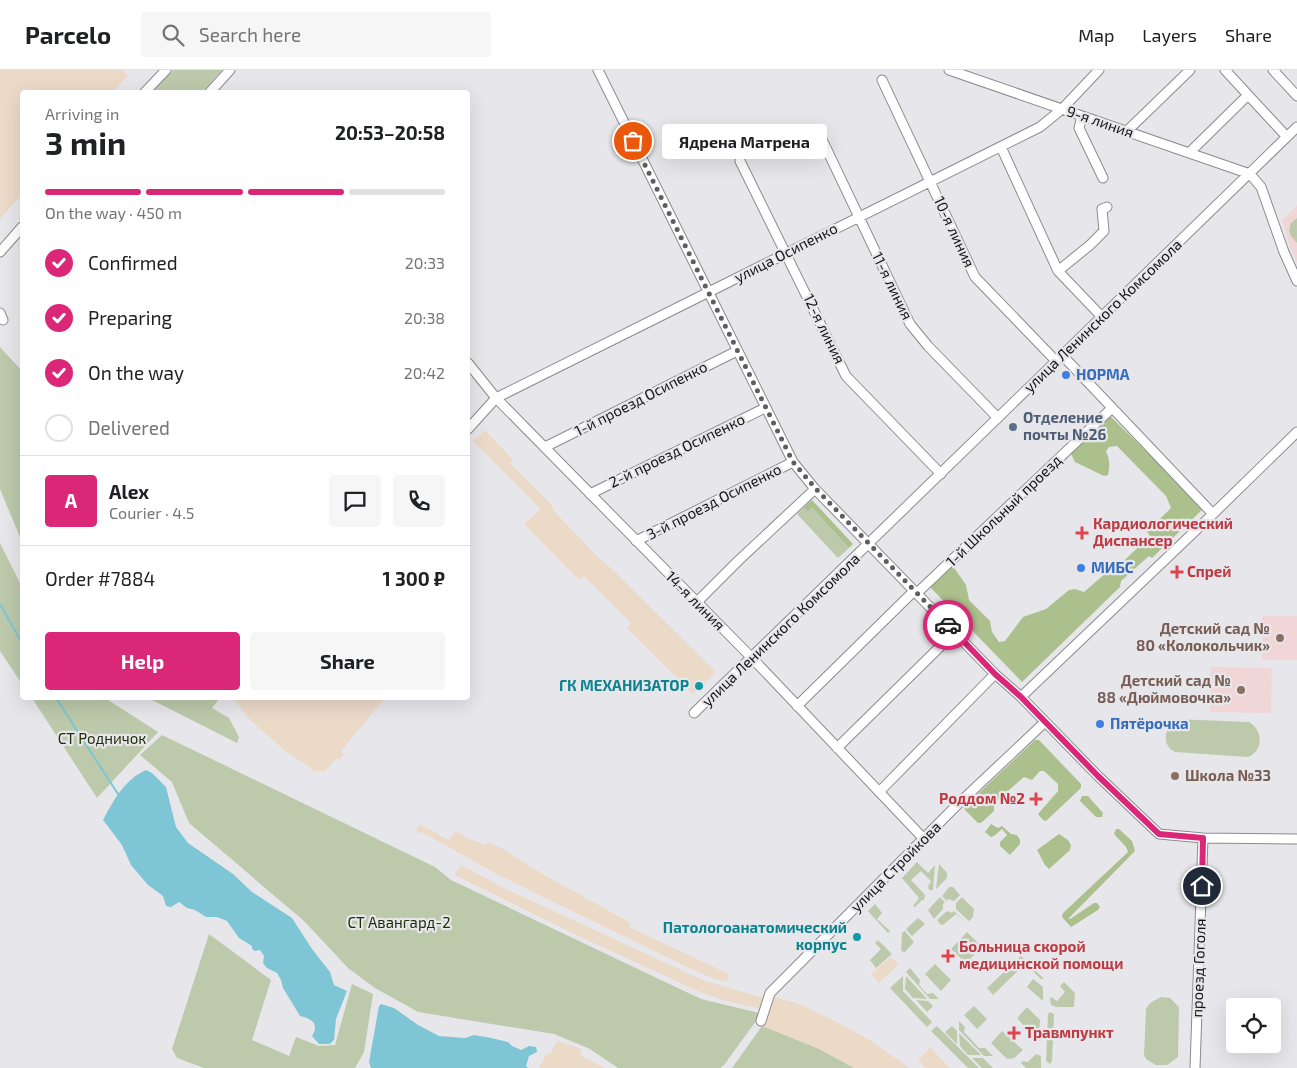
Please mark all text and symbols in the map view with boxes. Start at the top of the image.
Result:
search box [141,12,491,57]
text: Parcelo [25,20,111,49]
icon: search [159,21,187,49]
text: Search here [199,23,301,46]
text: Map [1078,24,1114,46]
text: Layers [1142,24,1197,46]
text: Share [1225,24,1272,46]
street label: 9-я линия [1064,101,1136,141]
text: Arriving in [45,104,119,123]
pin [612,120,654,162]
text: 20:53–20:58 [335,121,445,144]
text: 3 min [45,123,126,161]
callout: Ядрена Матрена [663,124,828,158]
icon: bag [619,127,647,155]
text: Ядрена Матрена [679,132,810,151]
street label: 10-я линия [931,193,979,270]
text: On the way · 450 m [45,203,182,222]
street label: улица Осипенко [731,218,841,287]
street label: улица Ленинского Комсомола [1020,235,1186,396]
icon: check [45,249,73,277]
street label: 11-я линия [869,249,917,322]
text: Confirmed [88,251,178,274]
text: 20:33 [405,253,445,272]
street label: 12-я линия [800,291,850,366]
icon: check [45,304,73,332]
text: Preparing [88,306,172,329]
text: 20:38 [404,308,445,327]
street label: 1-й проезд Осипенко [571,357,710,439]
icon: check [45,359,73,387]
text: On the way [88,361,184,384]
text: 20:42 [404,363,445,382]
place label: НОРМА [1076,365,1130,383]
marker: НОРМА [1060,369,1072,381]
place label: Отделение почты №26 [1023,408,1106,443]
street label: 2-й проезд Осипенко [606,409,747,491]
text: Delivered [88,416,170,439]
marker: Отделение почты №26 [1007,421,1019,433]
street label: 1-й Школьный проезд [942,450,1065,570]
street label: 3-й проезд Осипенко [643,459,784,543]
button: chat [329,475,381,527]
button: phone [393,475,445,527]
text: Alex [109,480,149,503]
text: A [65,489,77,512]
text: Courier · 4.5 [109,503,194,522]
place label: Кардиологический Диспансер [1093,514,1233,549]
marker: Кардиологический Диспансер [1075,526,1089,540]
street label: улица Ленинского Комсомола [698,549,864,710]
place label: МИБС [1091,558,1134,576]
marker: МИБС [1075,562,1087,574]
place label: Спрей [1187,562,1231,580]
marker: Спрей [1171,566,1183,578]
text: Order #7884 [45,567,155,590]
text: 1 300 ₽ [383,567,445,590]
street label: 14-я линия [662,567,729,634]
courier [923,600,973,650]
icon: car [934,611,962,639]
place label: Детский сад № 80 «Колокольчик» [1136,619,1270,654]
button: Help [45,632,240,690]
button: Share [250,632,445,690]
marker: Детский сад № 80 «Колокольчик» [1274,632,1286,644]
place label: Детский сад № 88 «Дюймовочка» [1097,671,1231,706]
place label: ГК МЕХАНИЗАТОР [559,676,689,694]
marker: ГК МЕХАНИЗАТОР [693,680,705,692]
marker: Детский сад № 88 «Дюймовочка» [1235,684,1247,696]
place label: Пятёрочка [1110,714,1189,732]
marker: Пятёрочка [1094,718,1106,730]
park label: СТ Родничок [58,729,146,747]
place label: Школа №33 [1185,766,1271,784]
marker: Школа №33 [1169,770,1181,782]
place label: Роддом №2 [939,789,1025,807]
marker: Роддом №2 [1029,792,1043,806]
street label: улица Стройкова [846,817,945,916]
pin [1181,865,1223,907]
icon: home [1188,872,1216,900]
park label: СТ Авангард-2 [347,913,451,931]
place label: Патологоанатомический корпус [663,918,847,953]
street label: проезд Гоголя [1187,918,1209,1018]
marker: Патологоанатомический корпус [851,931,863,943]
place label: Больница скорой медицинской помощи [959,937,1123,972]
marker: Больница скорой медицинской помощи [941,949,955,963]
map controls [1226,998,1281,1053]
button: locate [1226,998,1281,1053]
place label: Травмпункт [1025,1023,1114,1041]
marker: Травмпункт [1007,1026,1021,1040]

